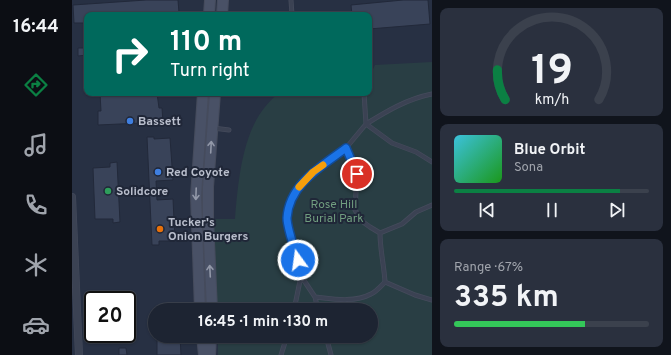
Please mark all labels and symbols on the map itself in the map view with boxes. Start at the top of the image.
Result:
place label: Bassett [138,114,181,130]
marker: Bassett [125,116,135,126]
one-way arrow [207,141,215,154]
pin [340,157,374,191]
place label: Red Coyote [166,165,230,181]
marker: Red Coyote [153,167,163,177]
place label: Solidcore [116,184,169,200]
marker: Solidcore [103,186,113,196]
one-way arrow [192,187,200,200]
park label: Rose Hill Burial Park [304,197,364,227]
place label: Tucker's Onion Burgers [168,215,248,245]
marker: Tucker's Onion Burgers [155,224,165,234]
position arrow [277,239,319,281]
one-way arrow [206,265,214,278]
speed limit sign: 20 [84,291,136,343]

